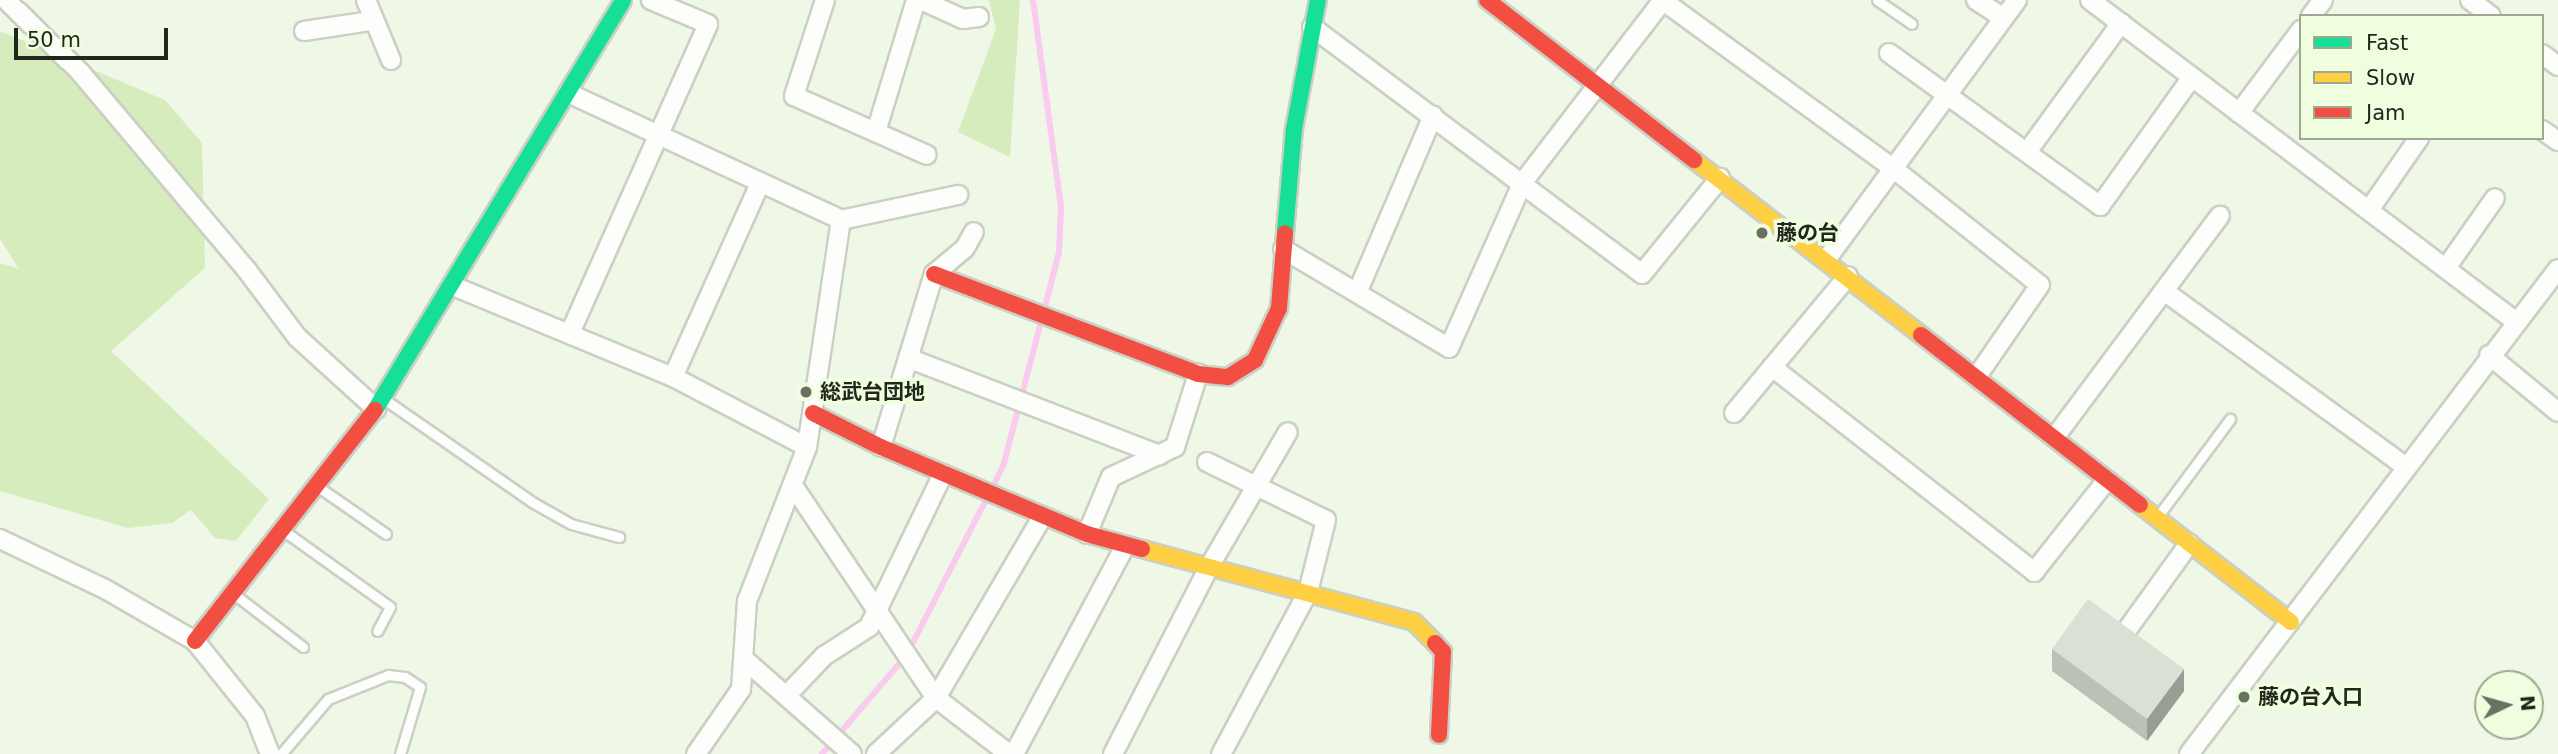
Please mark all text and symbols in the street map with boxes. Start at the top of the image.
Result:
scale bar [18,14,172,58]
legend [2299,14,2544,140]
text: 50 m [27,28,81,52]
text: Fast [2366,31,2408,55]
text: Slow [2366,66,2415,90]
text: Jam [2366,101,2406,125]
place label: 藤の台 [1776,220,1839,246]
marker: 藤の台 [1754,225,1770,241]
place label: 総武台団地 [820,379,925,405]
marker: 総武台団地 [798,384,814,400]
north arrow [2474,670,2544,740]
place label: 藤の台入口 [2258,684,2363,710]
marker: 藤の台入口 [2236,689,2252,705]
text: N [2516,694,2540,712]

